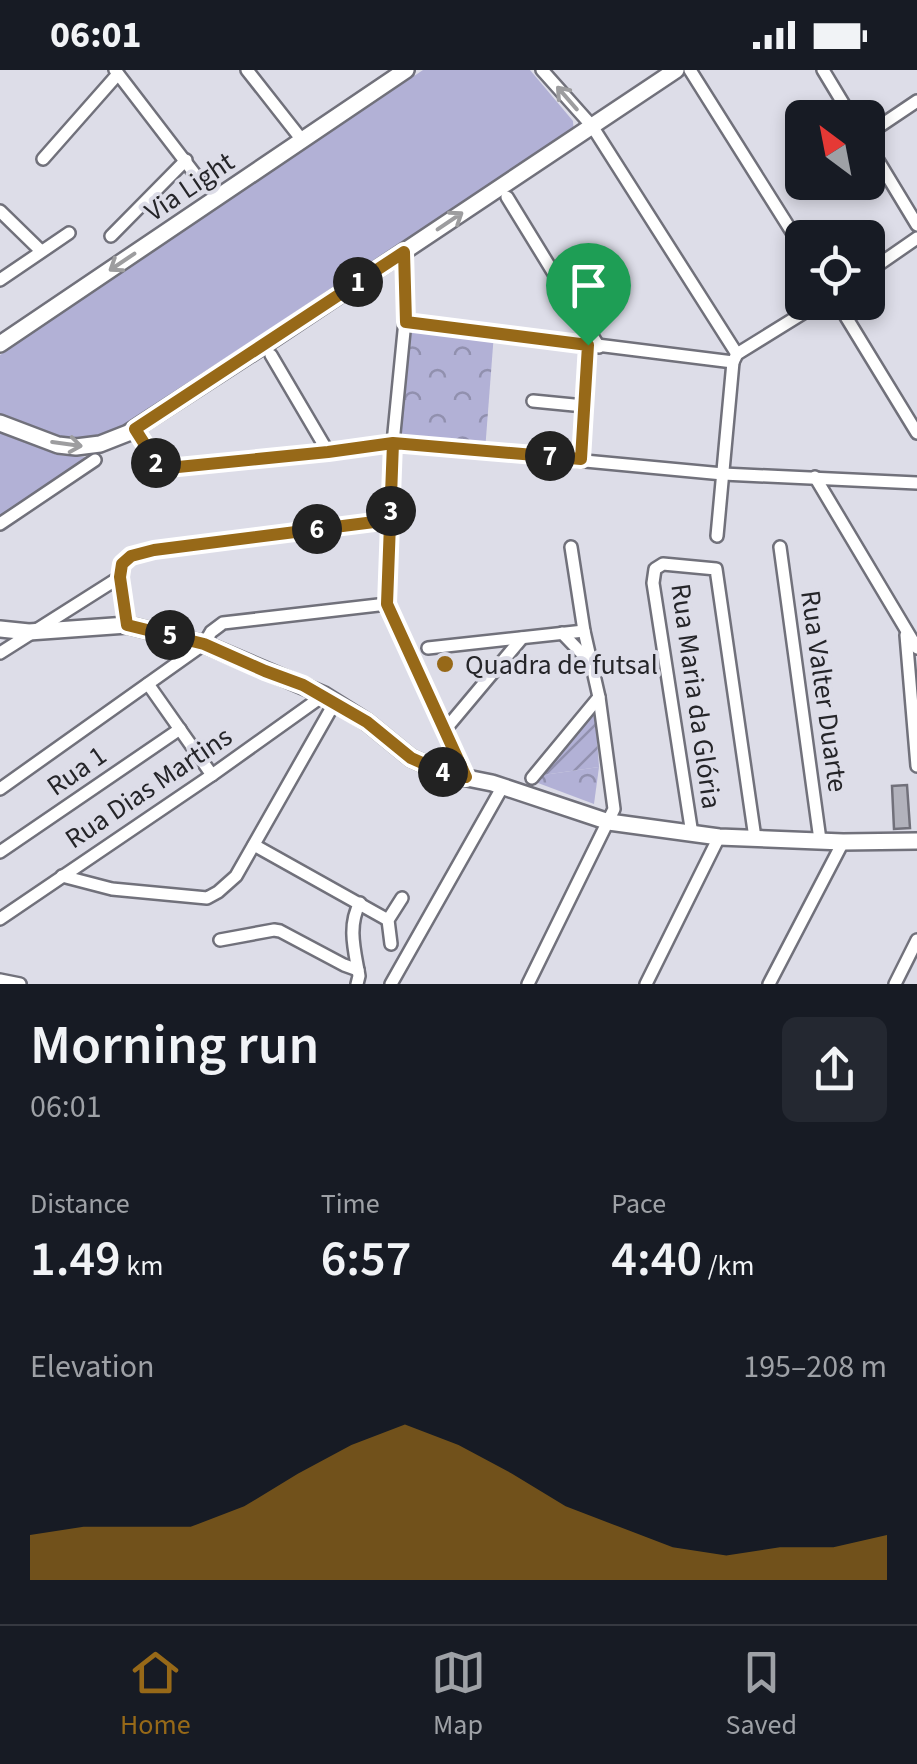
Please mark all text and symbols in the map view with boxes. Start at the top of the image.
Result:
text: 06:01 [50,8,142,62]
one-way arrow [555,86,578,111]
north arrow [785,100,885,200]
map controls [785,100,885,320]
street label: Via Light [137,142,243,231]
one-way arrow [435,211,463,232]
button: locate [785,220,885,320]
pin [546,243,631,346]
one-way arrow [108,251,136,272]
pin: 1 [333,257,383,307]
icon: arrive [561,258,616,313]
text: 1 [351,262,365,302]
pin: 7 [525,431,575,481]
one-way arrow [51,436,83,454]
text: 7 [543,436,557,476]
pin: 2 [131,438,181,488]
text: 2 [149,443,163,483]
pin: 3 [366,486,416,536]
text: 3 [384,491,398,531]
pin: 6 [292,504,342,554]
text: 6 [310,509,324,549]
street label: Rua Maria da Glória [660,581,732,811]
street label: Rua Valter Duarte [790,588,858,795]
pin: 5 [145,610,195,660]
text: 5 [163,615,177,655]
place label: Quadra de futsal [465,645,658,685]
marker: Quadra de futsal [434,653,456,675]
street label: Rua Dias Martins [57,717,240,859]
street label: Rua 1 [39,736,115,806]
pin: 4 [418,747,468,797]
text: 4 [436,752,450,792]
text: Morning run [30,1007,319,1085]
button: share [782,1017,887,1122]
text: 06:01 [30,1084,102,1130]
text: Distance [30,1184,130,1224]
text: Time [321,1184,380,1224]
text: Pace [611,1184,666,1224]
text: 1.49 [30,1224,121,1295]
text: 6:57 [321,1224,411,1295]
text: 4:40 [611,1224,702,1295]
text: km [121,1246,163,1286]
text: /km [702,1246,755,1286]
text: Elevation [30,1344,155,1390]
text: 195–208 m [743,1344,887,1390]
tab: Home [120,1645,191,1745]
tab: Map [431,1645,486,1745]
tab: Saved [726,1645,797,1745]

